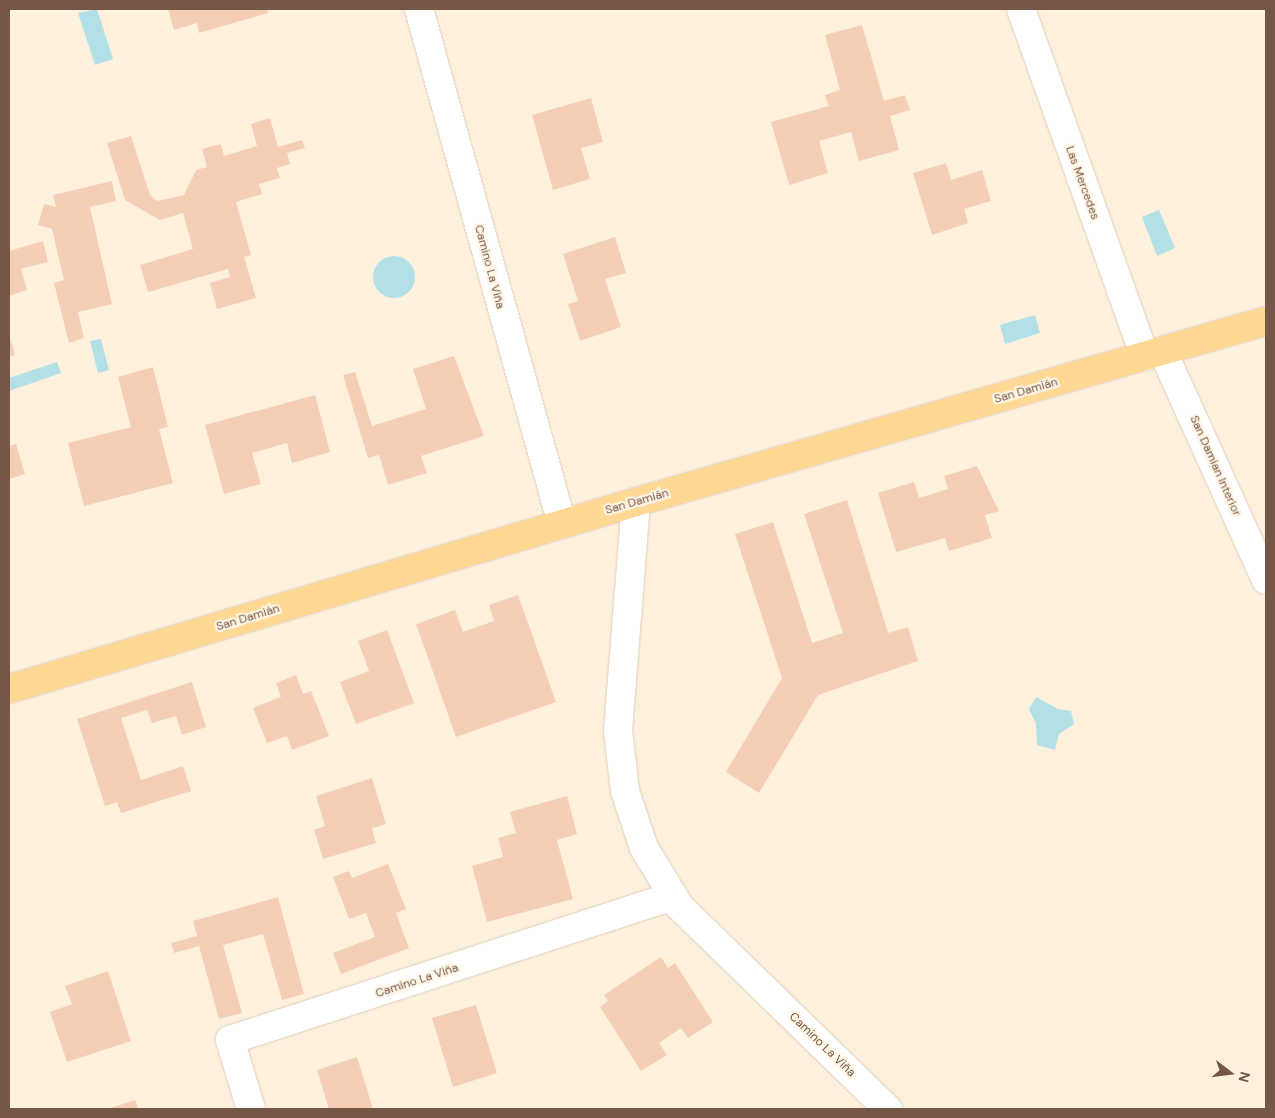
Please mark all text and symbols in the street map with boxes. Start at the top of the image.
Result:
street label: Las Mercedes [1062,144,1102,222]
street label: Camino La Viña [471,223,507,311]
street label: San Damián [993,375,1059,407]
street label: San Damian Interior [1186,414,1244,518]
street label: San Damián [604,486,670,518]
street label: San Damián [215,602,281,634]
street label: Camino La Viña [374,961,460,1001]
street label: Camino La Viña [786,1010,858,1080]
north arrow [1205,1048,1255,1098]
text: N [1234,1070,1255,1084]

